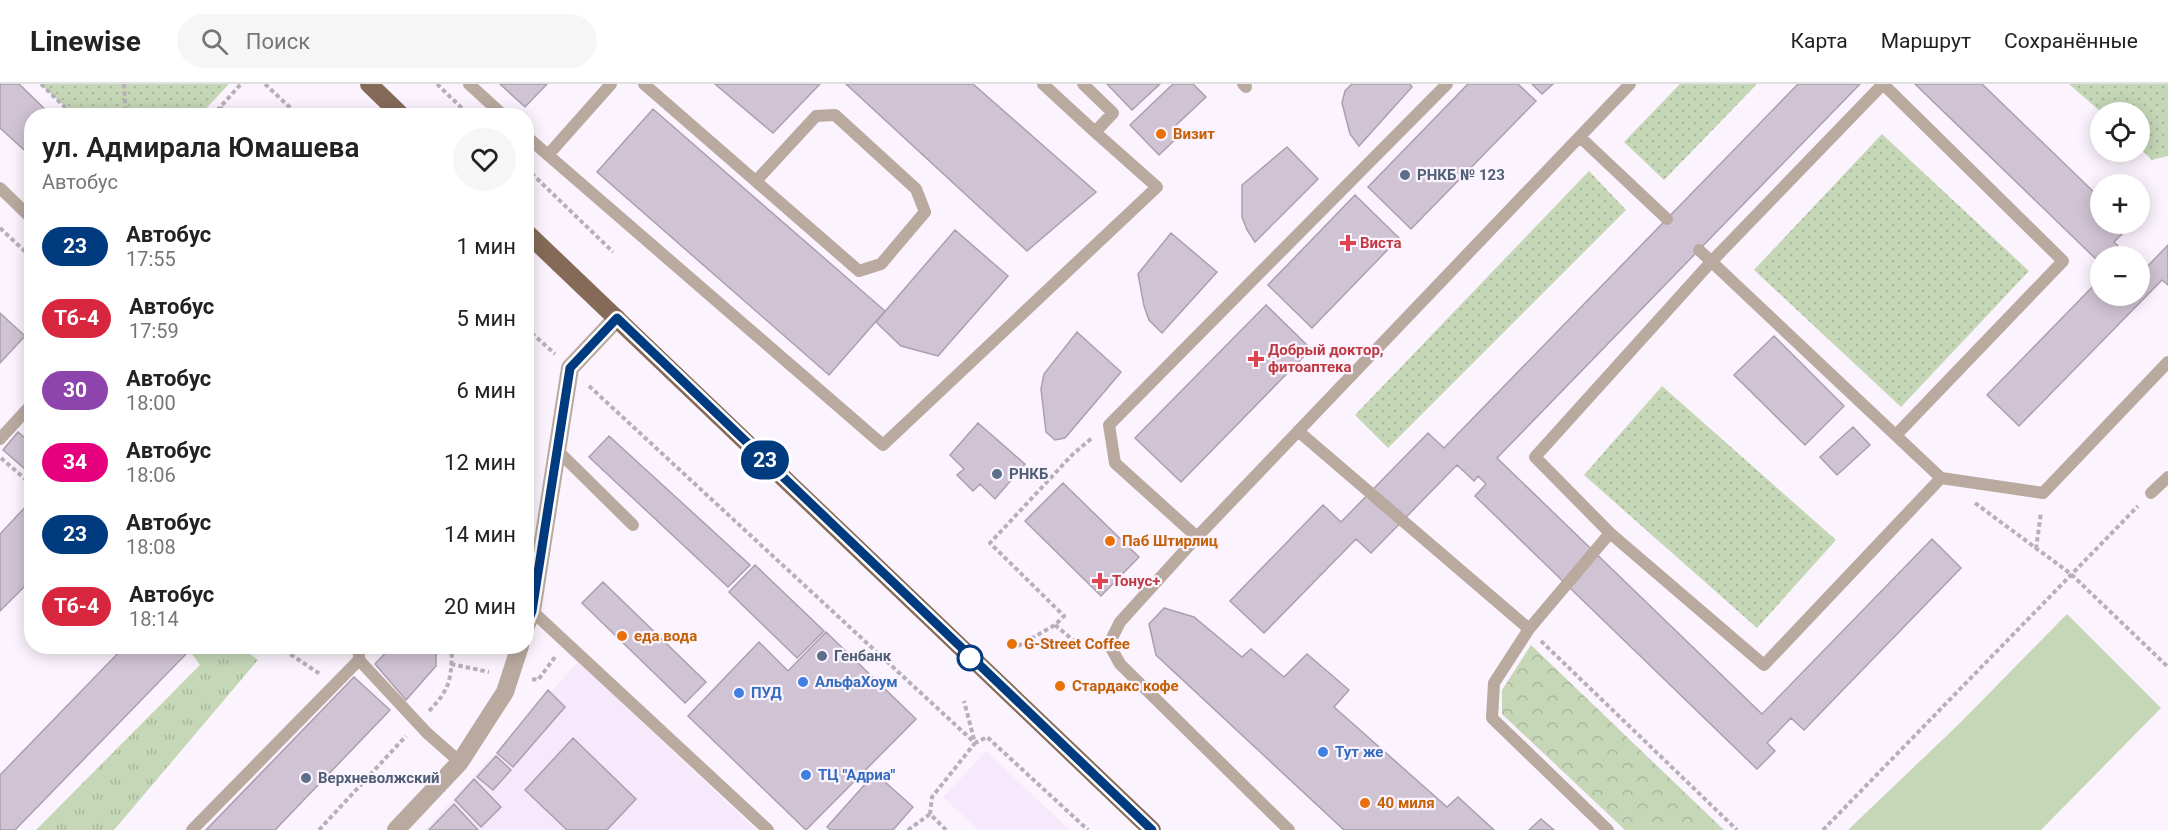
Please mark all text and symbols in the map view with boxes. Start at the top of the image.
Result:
search box [177,14,597,68]
text: Linewise [30,25,141,58]
icon: search [198,25,231,58]
text: Поиск [246,29,310,54]
text: Карта [1791,29,1848,53]
text: Маршрут [1881,29,1971,53]
text: Сохранённые [2004,29,2138,53]
map controls [2090,102,2150,306]
button: locate [2090,102,2150,162]
place label: Визит [1173,125,1215,143]
marker: Визит [1154,127,1168,141]
button: heart [453,128,516,191]
text: ул. Адмирала Юмашева [42,131,359,164]
place label: РНКБ № 123 [1417,166,1505,184]
marker: РНКБ № 123 [1398,168,1412,182]
text: Автобус [42,170,118,194]
button: + [2090,174,2150,234]
text: Автобус [126,222,211,247]
text: 23 [63,234,87,258]
text: 1 мин [456,234,516,259]
place label: Виста [1360,234,1401,252]
marker: Виста [1341,236,1355,250]
button: − [2090,246,2150,306]
text: 17:55 [126,247,176,271]
text: Автобус [129,294,214,319]
text: Тб-4 [54,306,99,330]
text: 5 мин [456,306,516,331]
text: 17:59 [129,319,179,343]
place label: Добрый доктор, фитоаптека [1268,341,1384,376]
marker: Добрый доктор, фитоаптека [1249,352,1263,366]
text: Автобус [126,366,211,391]
text: 30 [63,378,87,402]
text: 6 мин [456,378,516,403]
text: 18:00 [126,391,176,415]
text: Автобус [126,438,211,463]
line badge: 23 [738,440,792,479]
text: 23 [753,448,777,472]
text: 34 [63,450,87,474]
text: 12 мин [444,450,516,475]
text: 18:06 [126,463,176,487]
place label: РНКБ [1009,465,1048,483]
marker: РНКБ [990,467,1004,481]
text: Автобус [126,510,211,535]
text: 23 [63,522,87,546]
text: 14 мин [444,522,516,547]
place label: Паб Штирлиц [1122,532,1218,550]
marker: Паб Штирлиц [1103,534,1117,548]
text: 18:08 [126,535,176,559]
place label: Тонус+ [1112,572,1160,590]
marker: Тонус+ [1093,574,1107,588]
text: Автобус [129,582,214,607]
text: Тб-4 [54,594,99,618]
text: 20 мин [444,594,516,619]
text: 18:14 [129,607,179,631]
place label: еда вода [634,627,697,645]
marker: еда вода [615,629,629,643]
place label: G-Street Coffee [1024,635,1130,653]
marker: G-Street Coffee [1005,637,1019,651]
unlabelled marker [957,645,983,671]
place label: Генбанк [834,647,892,665]
marker: Генбанк [815,649,829,663]
place label: АльфаХоум [815,673,898,691]
marker: АльфаХоум [796,675,810,689]
place label: Стардакс кофе [1072,677,1179,695]
marker: Стардакс кофе [1053,679,1067,693]
place label: ПУД [751,684,782,702]
marker: ПУД [732,686,746,700]
place label: Тут же [1335,743,1383,761]
marker: Тут же [1316,745,1330,759]
place label: ТЦ "Адриа" [818,766,895,784]
marker: ТЦ "Адриа" [799,768,813,782]
place label: Верхневолжский [318,769,440,787]
marker: Верхневолжский [299,771,313,785]
place label: 40 миля [1377,794,1435,812]
marker: 40 миля [1358,796,1372,810]

